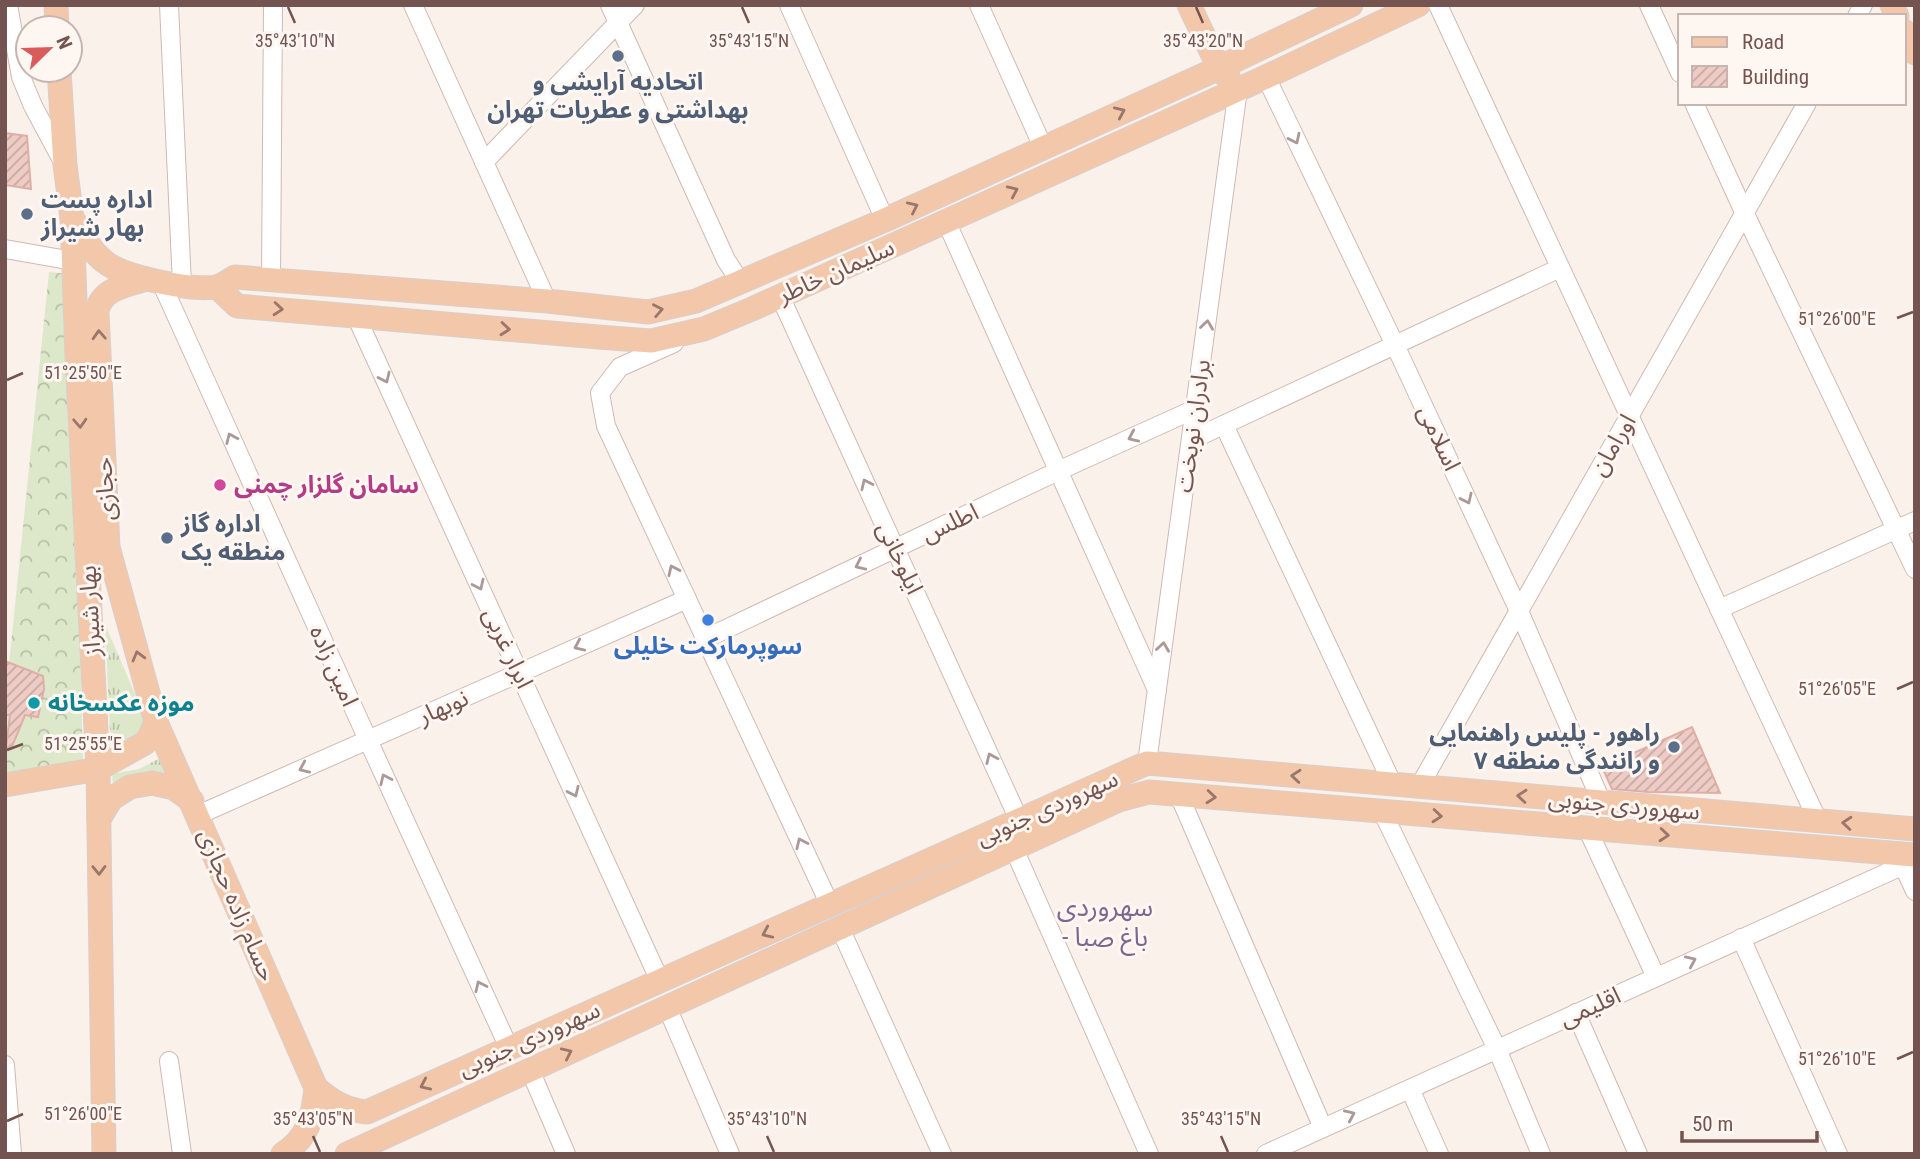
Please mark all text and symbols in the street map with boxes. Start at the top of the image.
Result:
north arrow [14,14,84,84]
legend [1678,14,1906,105]
text: 35°43'10"N [255,30,335,51]
text: 35°43'15"N [709,30,789,51]
text: 35°43'20"N [1163,30,1243,51]
text: Road [1742,30,1784,54]
text: N [51,33,77,52]
marker: اتحادیه آرایشی و بهداشتی و عطریات تهران [610,48,626,64]
text: Building [1742,65,1809,89]
place label: اتحادیه آرایشی و بهداشتی و عطریات تهران [487,68,749,124]
one-way arrow [1113,106,1126,120]
one-way arrow [1287,132,1301,144]
one-way arrow [1006,185,1018,199]
place label: اداره پست بهار شیراز [40,186,153,242]
one-way arrow [906,201,919,215]
marker: اداره پست بهار شیراز [19,206,35,222]
street label: سلیمان خاطر [772,233,899,310]
one-way arrow [273,301,284,316]
one-way arrow [652,303,664,318]
text: 51°26'00"E [1798,308,1876,329]
one-way arrow [1199,319,1214,331]
one-way arrow [499,321,510,336]
one-way arrow [91,329,106,340]
street label: برادران نوبخت [1170,358,1216,494]
text: 51°25'50"E [44,362,122,383]
one-way arrow [377,371,391,383]
street label: اسلامی [1412,401,1466,475]
street label: اورامان [1584,409,1642,481]
one-way arrow [73,418,88,429]
one-way arrow [1128,429,1140,443]
one-way arrow [225,433,239,445]
street label: حجازی [89,457,121,521]
place label: سامان گلزار چمنی [234,471,419,501]
marker: سامان گلزار چمنی [212,477,228,493]
one-way arrow [860,479,874,491]
one-way arrow [1459,492,1473,504]
street label: اطلس [917,498,983,548]
place label: اداره گاز منطقه یک [180,510,286,566]
street label: ایلوخانی [871,517,929,599]
marker: اداره گاز منطقه یک [159,530,175,546]
one-way arrow [855,557,867,571]
street label: بهار شیراز [74,565,106,658]
one-way arrow [668,565,682,578]
one-way arrow [471,578,485,590]
street label: ابرار غربی [477,603,539,693]
marker: سوپرمارکت خلیلی [700,612,716,628]
street label: امین زاده [304,621,364,711]
place label: سوپرمارکت خلیلی [614,632,802,662]
one-way arrow [574,638,586,652]
one-way arrow [1155,641,1170,653]
one-way arrow [132,650,146,662]
text: 51°26'05"E [1798,678,1876,699]
street label: نوبهار [413,684,473,731]
place label: موزه عکسخانه [48,689,195,717]
marker: موزه عکسخانه [26,695,42,711]
place label: راهور - پلیس راهنمایی و رانندگی منطقه ۷ [1429,719,1660,775]
text: 51°25'55"E [44,733,122,754]
marker: راهور - پلیس راهنمایی و رانندگی منطقه ۷ [1666,739,1682,755]
one-way arrow [985,753,999,765]
one-way arrow [299,760,312,774]
street label: سهروردی جنوبی [972,764,1122,852]
one-way arrow [1290,769,1301,784]
one-way arrow [380,774,394,786]
street label: سهروردی جنوبی [1547,784,1701,826]
one-way arrow [566,785,580,797]
one-way arrow [1205,789,1216,804]
one-way arrow [1517,789,1528,804]
one-way arrow [1432,808,1443,823]
one-way arrow [1841,816,1852,831]
street label: حسام زاده حجازی [189,825,282,987]
one-way arrow [1659,827,1670,842]
one-way arrow [795,838,809,850]
one-way arrow [92,865,107,876]
district label: سهروردی - باغ صبا [1057,892,1153,956]
one-way arrow [762,925,775,939]
one-way arrow [1684,955,1696,969]
one-way arrow [475,981,489,993]
street label: اقلیمی [1555,981,1625,1033]
street label: سهروردی جنوبی [454,995,604,1083]
one-way arrow [559,1047,572,1061]
text: 51°26'10"E [1798,1048,1876,1069]
one-way arrow [420,1077,433,1091]
scale bar [1682,1100,1817,1144]
text: 51°26'00"E [44,1103,122,1124]
text: 35°43'05"N [273,1108,353,1129]
text: 35°43'10"N [727,1108,807,1129]
text: 35°43'15"N [1181,1108,1261,1129]
one-way arrow [1343,1110,1355,1124]
text: 50 m [1692,1112,1733,1136]

